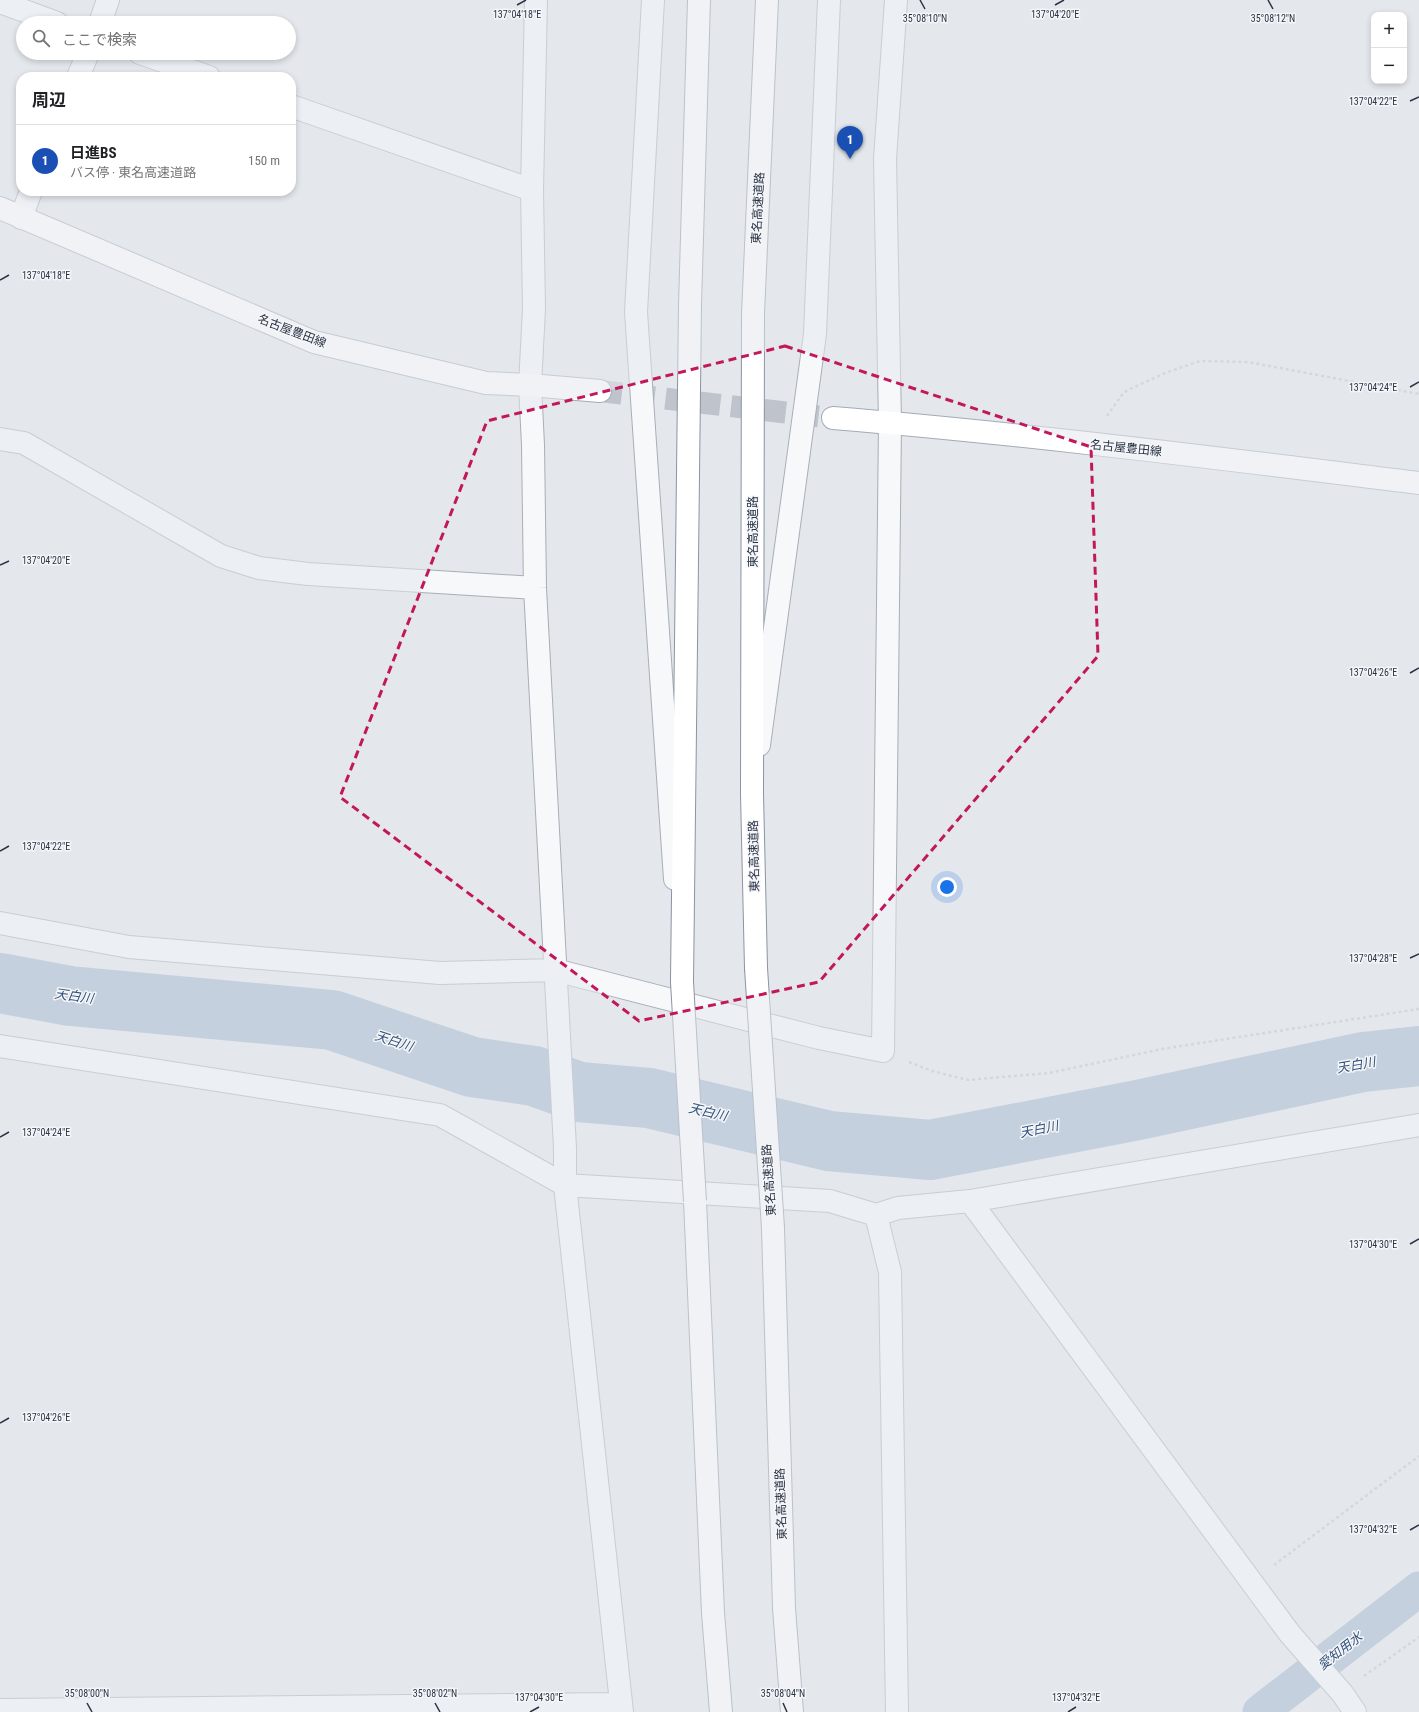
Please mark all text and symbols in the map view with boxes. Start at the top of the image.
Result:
text: 137°04'18"E [493,9,541,20]
text: 137°04'20"E [1031,9,1079,20]
map controls [1371,12,1407,84]
button: + [1371,12,1407,48]
text: 35°08'10"N [903,13,947,24]
text: 35°08'12"N [1251,13,1295,24]
search box [16,16,296,60]
icon: search [30,27,52,49]
text: ここで検索 [62,31,137,49]
button: − [1371,48,1407,84]
text: 周辺 [32,90,66,110]
text: 137°04'22"E [1349,96,1397,107]
pin: 1 [837,126,863,159]
text: 日進BS [70,144,117,162]
text: 1 [42,153,48,168]
text: 150 m [248,153,280,168]
text: バス停 · 東名高速道路 [70,165,196,180]
street label: 東名高速道路 [749,172,767,244]
text: 137°04'18"E [22,270,70,281]
street label: 名古屋豊田線 [256,312,328,350]
text: 137°04'24"E [1349,382,1397,393]
street label: 名古屋豊田線 [1089,437,1163,459]
street label: 東名高速道路 [746,496,760,568]
text: 137°04'20"E [22,555,70,566]
text: 137°04'26"E [1349,667,1397,678]
street label: 東名高速道路 [746,820,762,892]
text: 137°04'22"E [22,841,70,852]
your location [937,877,957,897]
text: 137°04'28"E [1349,953,1397,964]
water label: 天白川 [54,986,96,1006]
water label: 天白川 [373,1028,417,1055]
water label: 天白川 [1335,1054,1378,1076]
water label: 天白川 [687,1100,731,1124]
water label: 天白川 [1018,1118,1062,1140]
text: 137°04'24"E [22,1127,70,1138]
street label: 東名高速道路 [760,1144,778,1216]
text: 137°04'30"E [1349,1239,1397,1250]
text: 137°04'26"E [22,1412,70,1423]
street label: 東名高速道路 [773,1468,789,1540]
text: 137°04'32"E [1349,1524,1397,1535]
water label: 愛知用水 [1315,1628,1367,1673]
text: 35°08'00"N [65,1688,109,1699]
text: 35°08'02"N [413,1688,457,1699]
text: 35°08'04"N [761,1688,805,1699]
text: 137°04'30"E [515,1692,563,1703]
text: 137°04'32"E [1052,1692,1100,1703]

